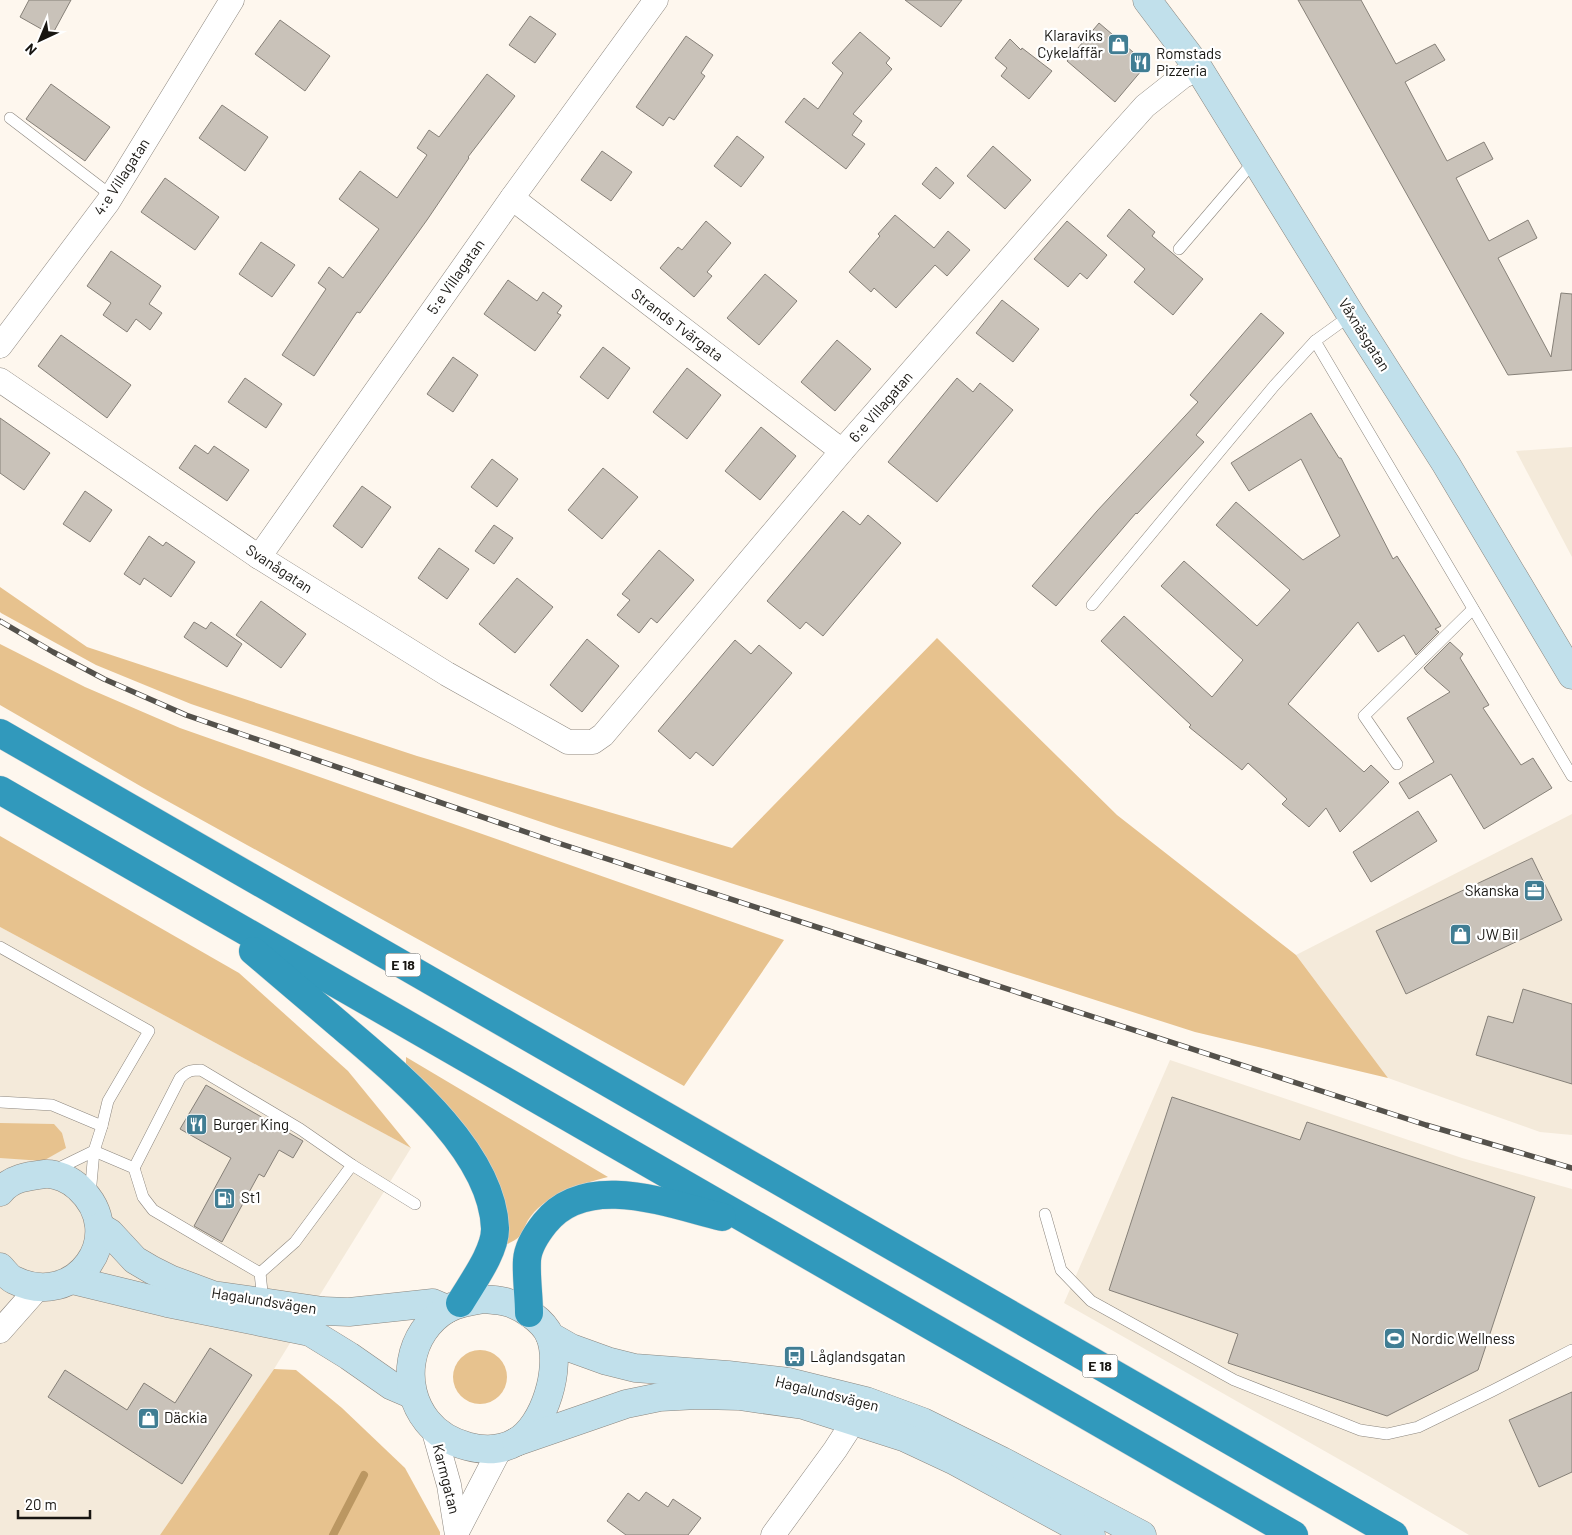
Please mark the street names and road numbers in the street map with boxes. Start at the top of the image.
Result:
street label: 4:e Villagatan [90,134,153,218]
street label: 5:e Villagatan [423,235,488,318]
street label: Strands Tvärgata [628,284,727,365]
street label: Våxnäsgatan [1335,295,1394,374]
street label: 6:e Villagatan [845,367,916,445]
street label: Svanågatan [243,540,316,596]
road number: E 18 [386,954,420,976]
street label: Hagalundsvägen [210,1283,318,1317]
road number: E 18 [1082,1354,1118,1378]
street label: Hagalundsvägen [773,1371,881,1415]
street label: Karmgatan [430,1442,464,1516]

